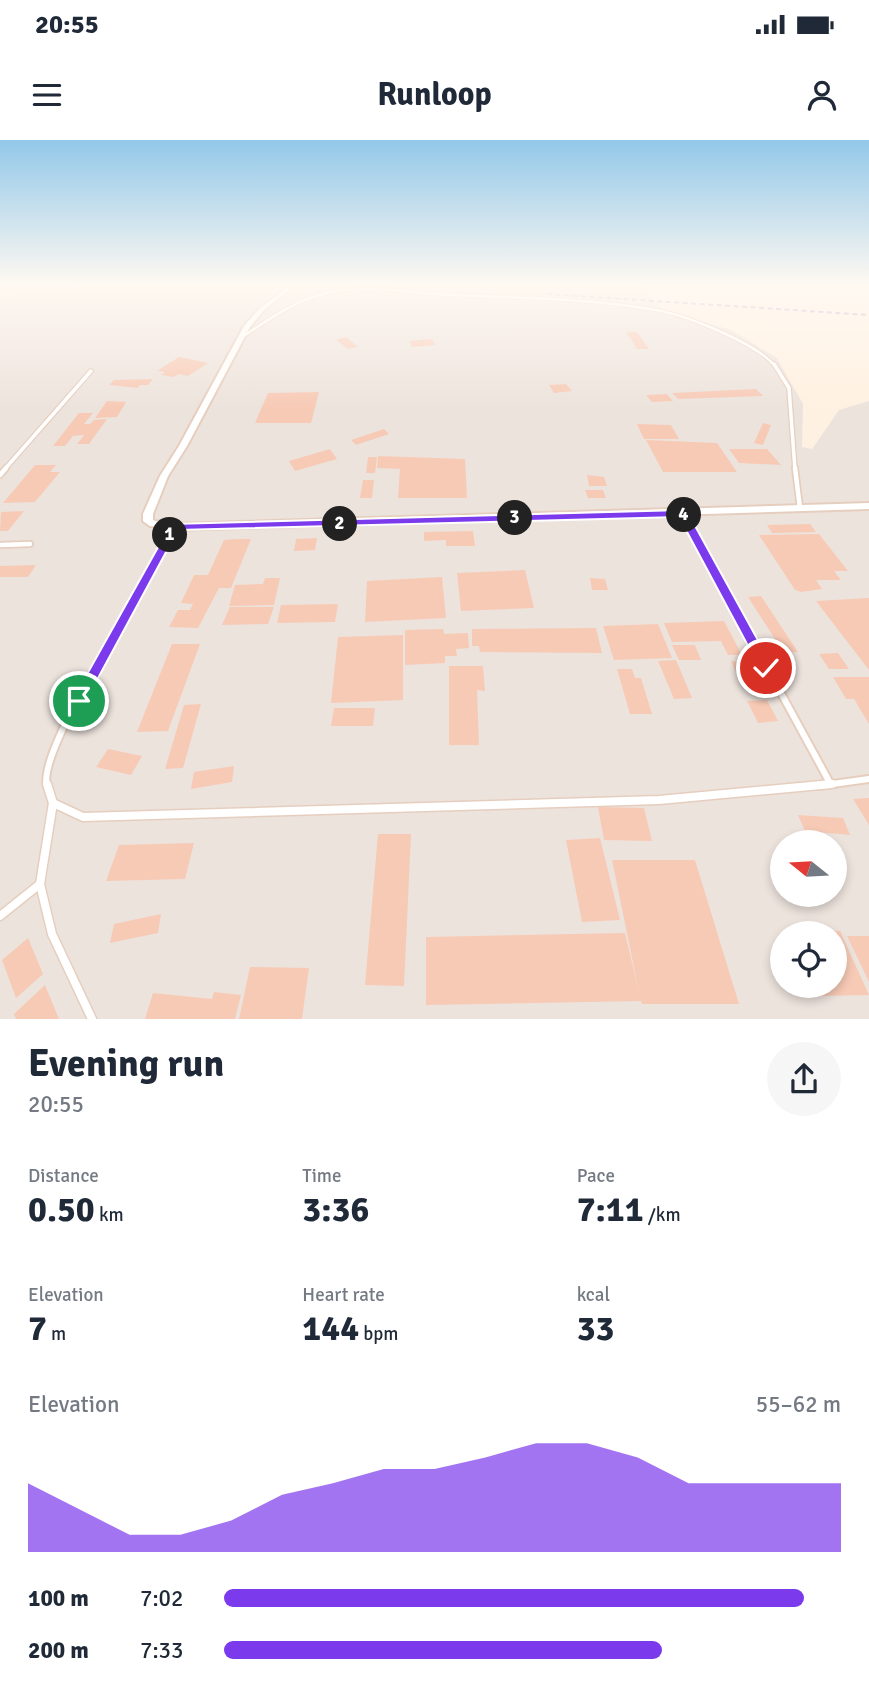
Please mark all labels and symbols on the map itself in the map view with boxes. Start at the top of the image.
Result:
pin: 4 [666,498,702,532]
pin: 3 [498,500,532,536]
pin: 2 [322,506,358,542]
pin: 1 [152,518,188,552]
pin [736,638,796,698]
pin [49,671,109,731]
north arrow [770,830,847,906]

